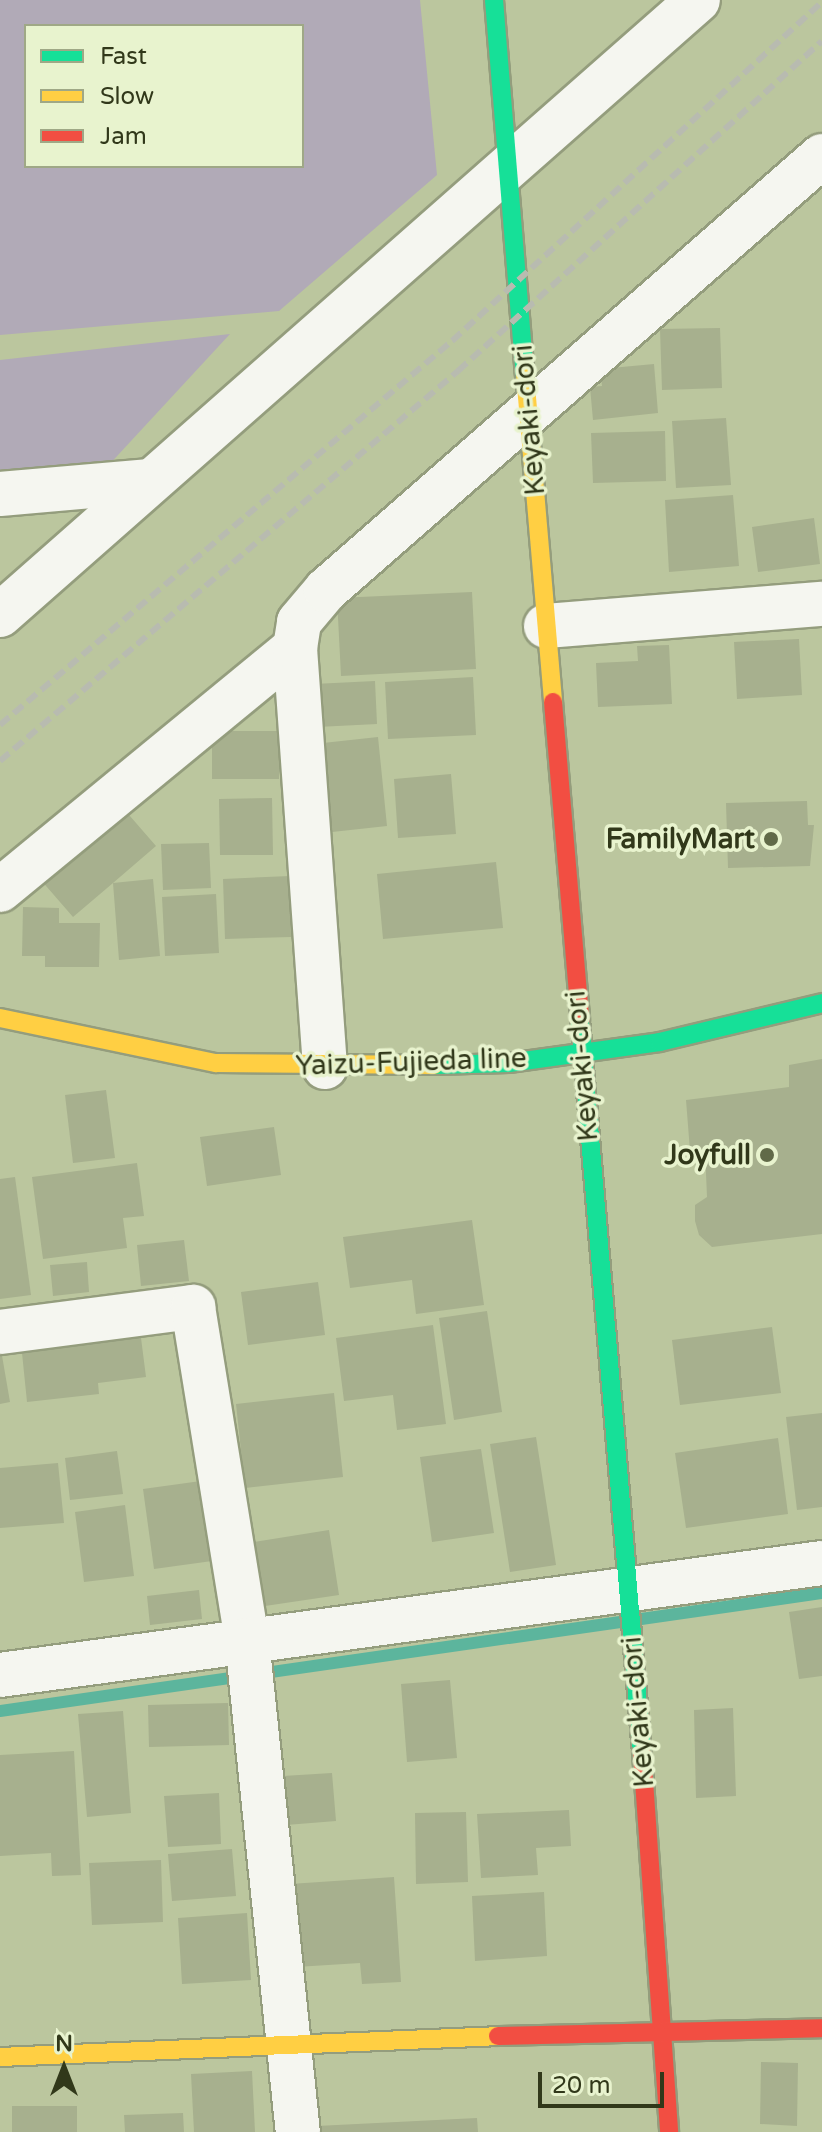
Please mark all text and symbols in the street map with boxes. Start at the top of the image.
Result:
legend [24,24,304,168]
text: Fast [100,42,147,71]
text: Slow [100,82,154,111]
text: Jam [100,122,147,151]
street label: Keyaki-dori [506,343,552,497]
place label: FamilyMart [606,822,755,856]
marker: FamilyMart [762,830,780,848]
street label: Keyaki-dori [559,989,605,1143]
street label: Yaizu-Fujieda line [295,1041,527,1083]
place label: Joyfull [664,1138,751,1172]
marker: Joyfull [758,1146,776,1164]
street label: Keyaki-dori [615,1635,661,1789]
north arrow [24,2028,104,2108]
text: N [55,2031,73,2057]
scale bar [542,2056,668,2106]
text: 20 m [552,2071,610,2100]

